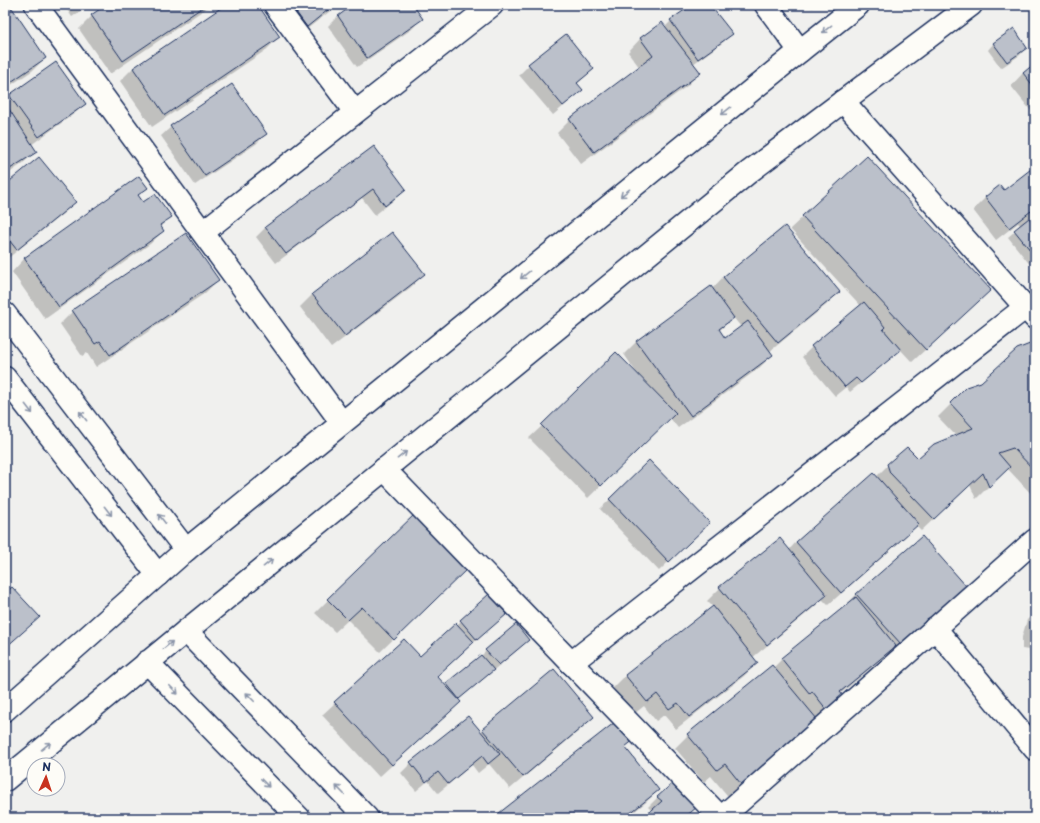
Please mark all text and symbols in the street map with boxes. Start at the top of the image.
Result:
one-way arrow [822,25,833,33]
one-way arrow [721,107,732,115]
one-way arrow [620,188,631,197]
one-way arrow [519,270,530,279]
one-way arrow [25,403,33,414]
one-way arrow [79,410,87,421]
one-way arrow [396,450,407,459]
one-way arrow [104,506,113,517]
one-way arrow [158,514,166,525]
one-way arrow [263,559,274,568]
one-way arrow [162,641,173,650]
one-way arrow [170,685,179,695]
one-way arrow [245,692,254,702]
one-way arrow [40,742,51,751]
north arrow [26,757,66,797]
text: N [42,758,52,775]
one-way arrow [260,778,270,788]
one-way arrow [335,785,345,795]

